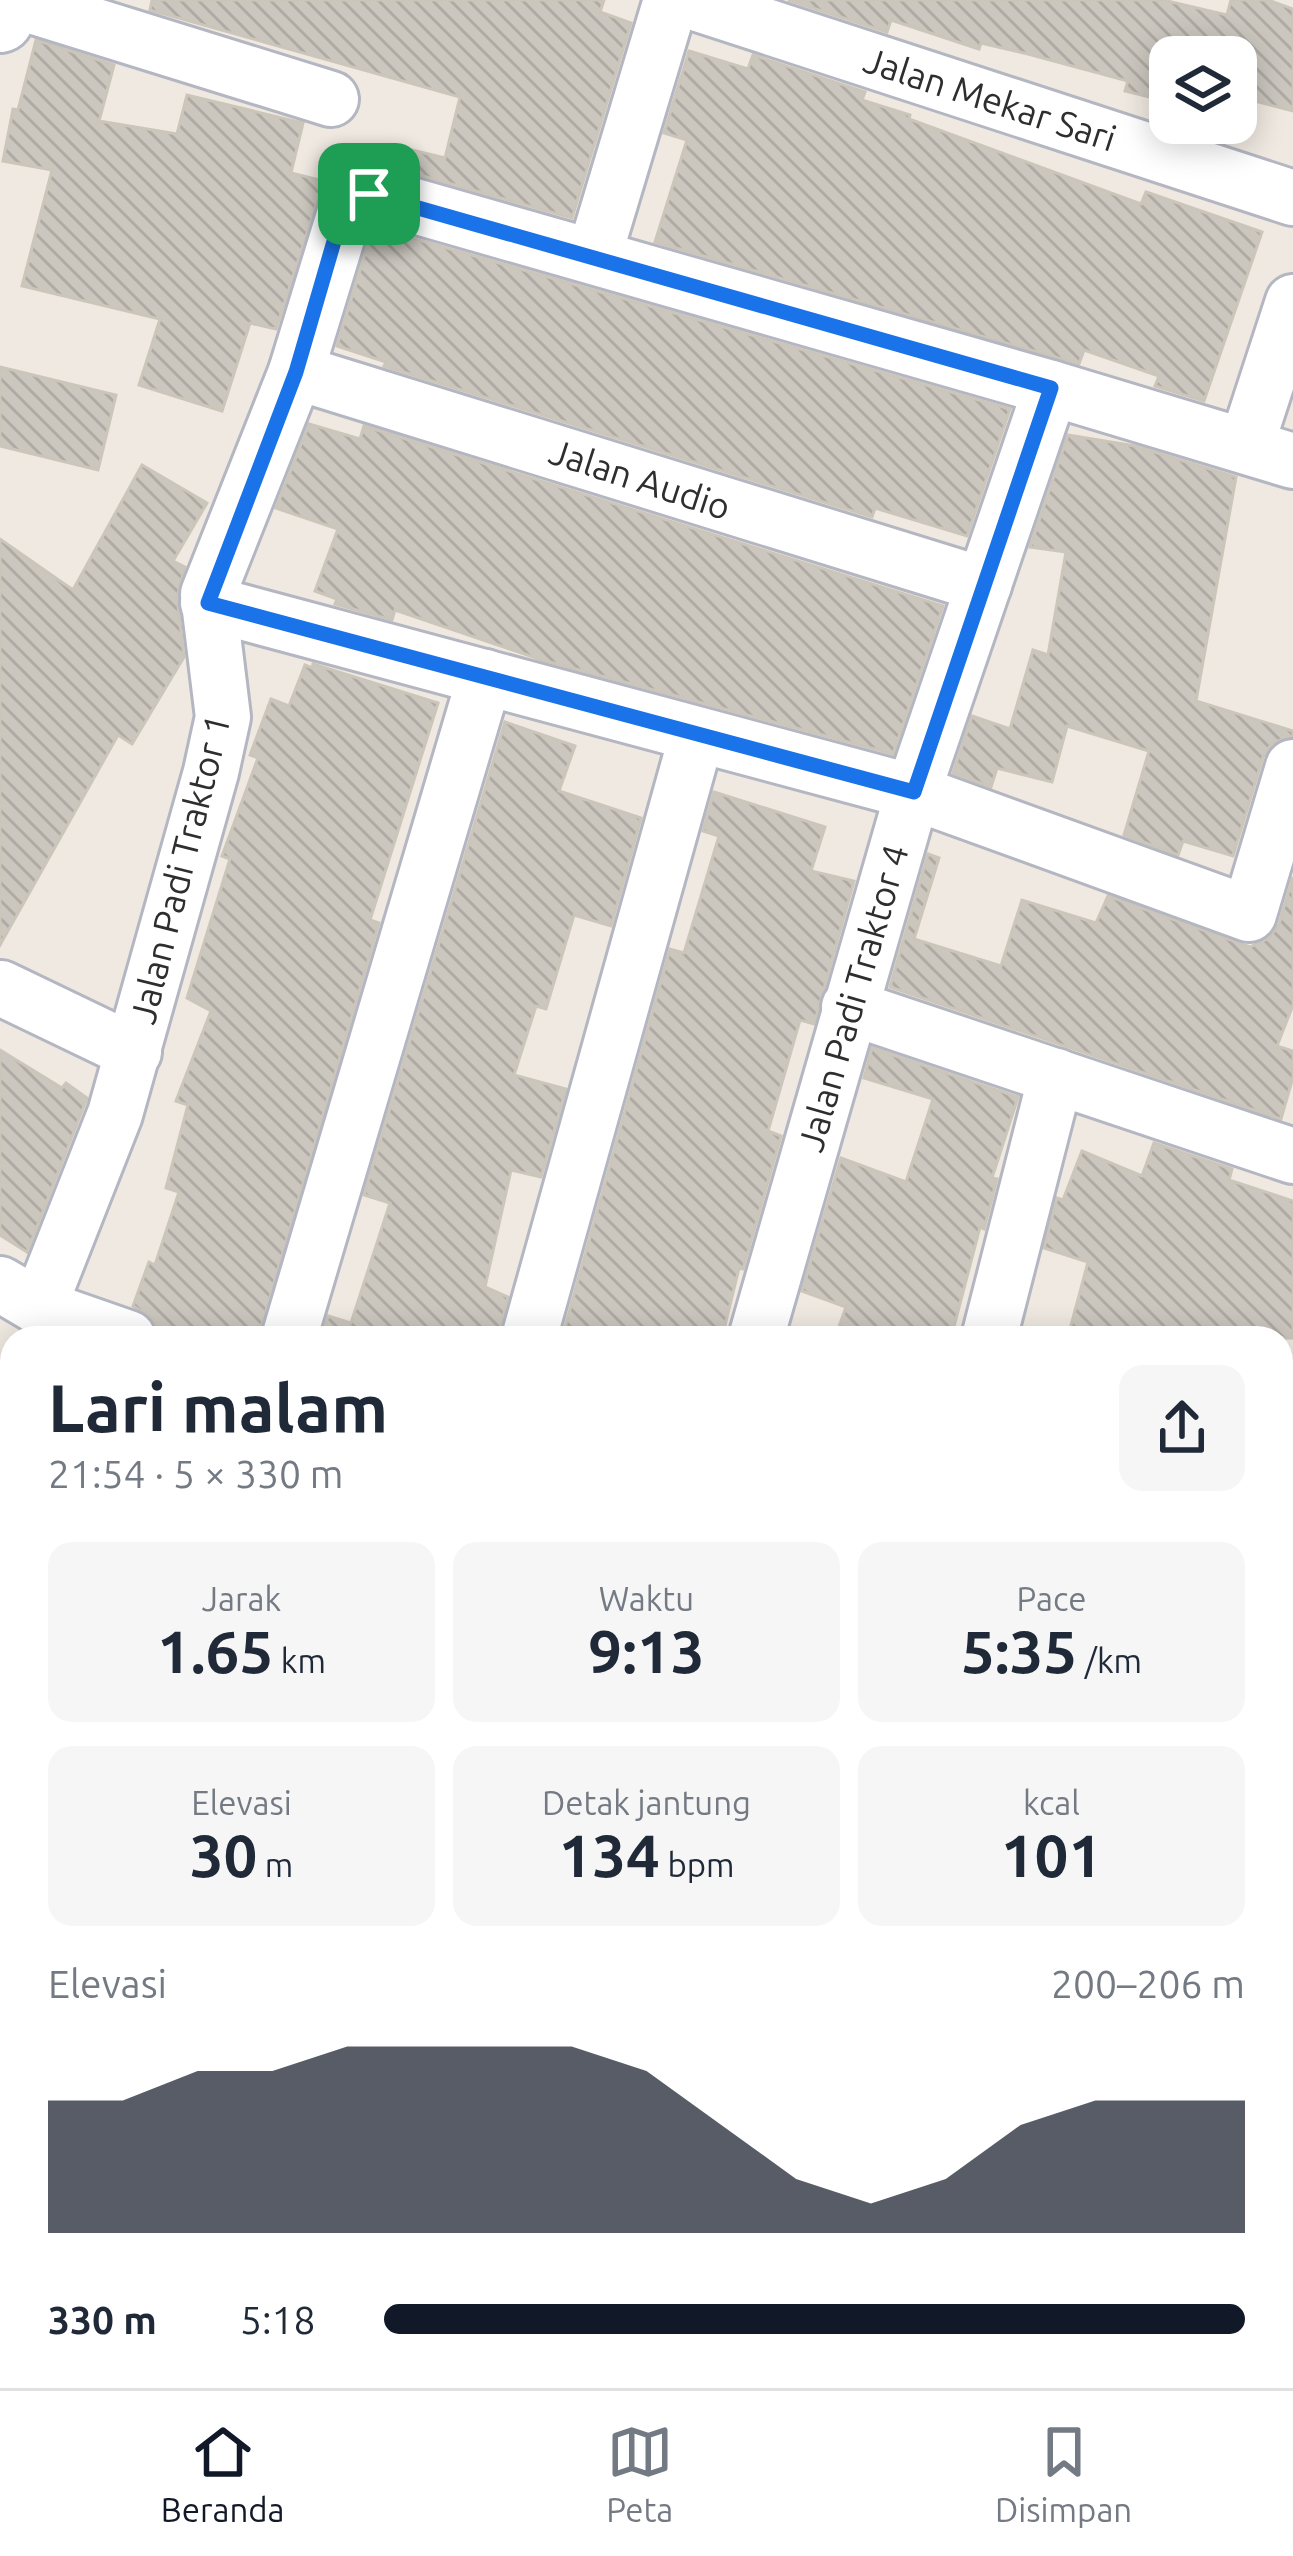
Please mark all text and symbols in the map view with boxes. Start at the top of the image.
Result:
map controls [1149,36,1257,144]
button: layers [1149,36,1257,144]
street label: Jalan Mekar Sari [859,38,1121,159]
pin [318,143,420,245]
icon: arrive [336,161,402,227]
street label: Jalan Audio [544,430,736,527]
street label: Jalan Padi Traktor 1 [121,710,238,1028]
street label: Jalan Padi Traktor 4 [789,840,916,1156]
button: share [1119,1365,1245,1491]
text: Lari malam [48,1370,388,1444]
text: 21:54 · 5 × 330 m [48,1452,343,1495]
text: Jarak [202,1580,281,1617]
text: Waktu [599,1580,694,1617]
text: Pace [1017,1580,1086,1617]
text: 1.65 [157,1617,273,1684]
text: 9:13 [588,1617,705,1684]
text: 5:35 [961,1617,1077,1684]
text: km [273,1642,326,1679]
text: /km [1077,1642,1142,1679]
text: Elevasi [191,1784,292,1821]
text: Detak jantung [542,1784,751,1821]
text: kcal [1023,1784,1080,1821]
text: 30 [190,1821,257,1888]
text: 134 [558,1821,660,1888]
text: 101 [1001,1821,1102,1888]
text: m [257,1846,293,1883]
text: bpm [660,1846,735,1883]
text: Elevasi [48,1962,167,2005]
text: 200–206 m [1051,1962,1245,2005]
text: 330 m [48,2298,157,2341]
text: 5:18 [240,2298,316,2341]
tab: Beranda [161,2419,285,2528]
tab: Peta [606,2419,673,2528]
tab: Disimpan [995,2419,1132,2528]

